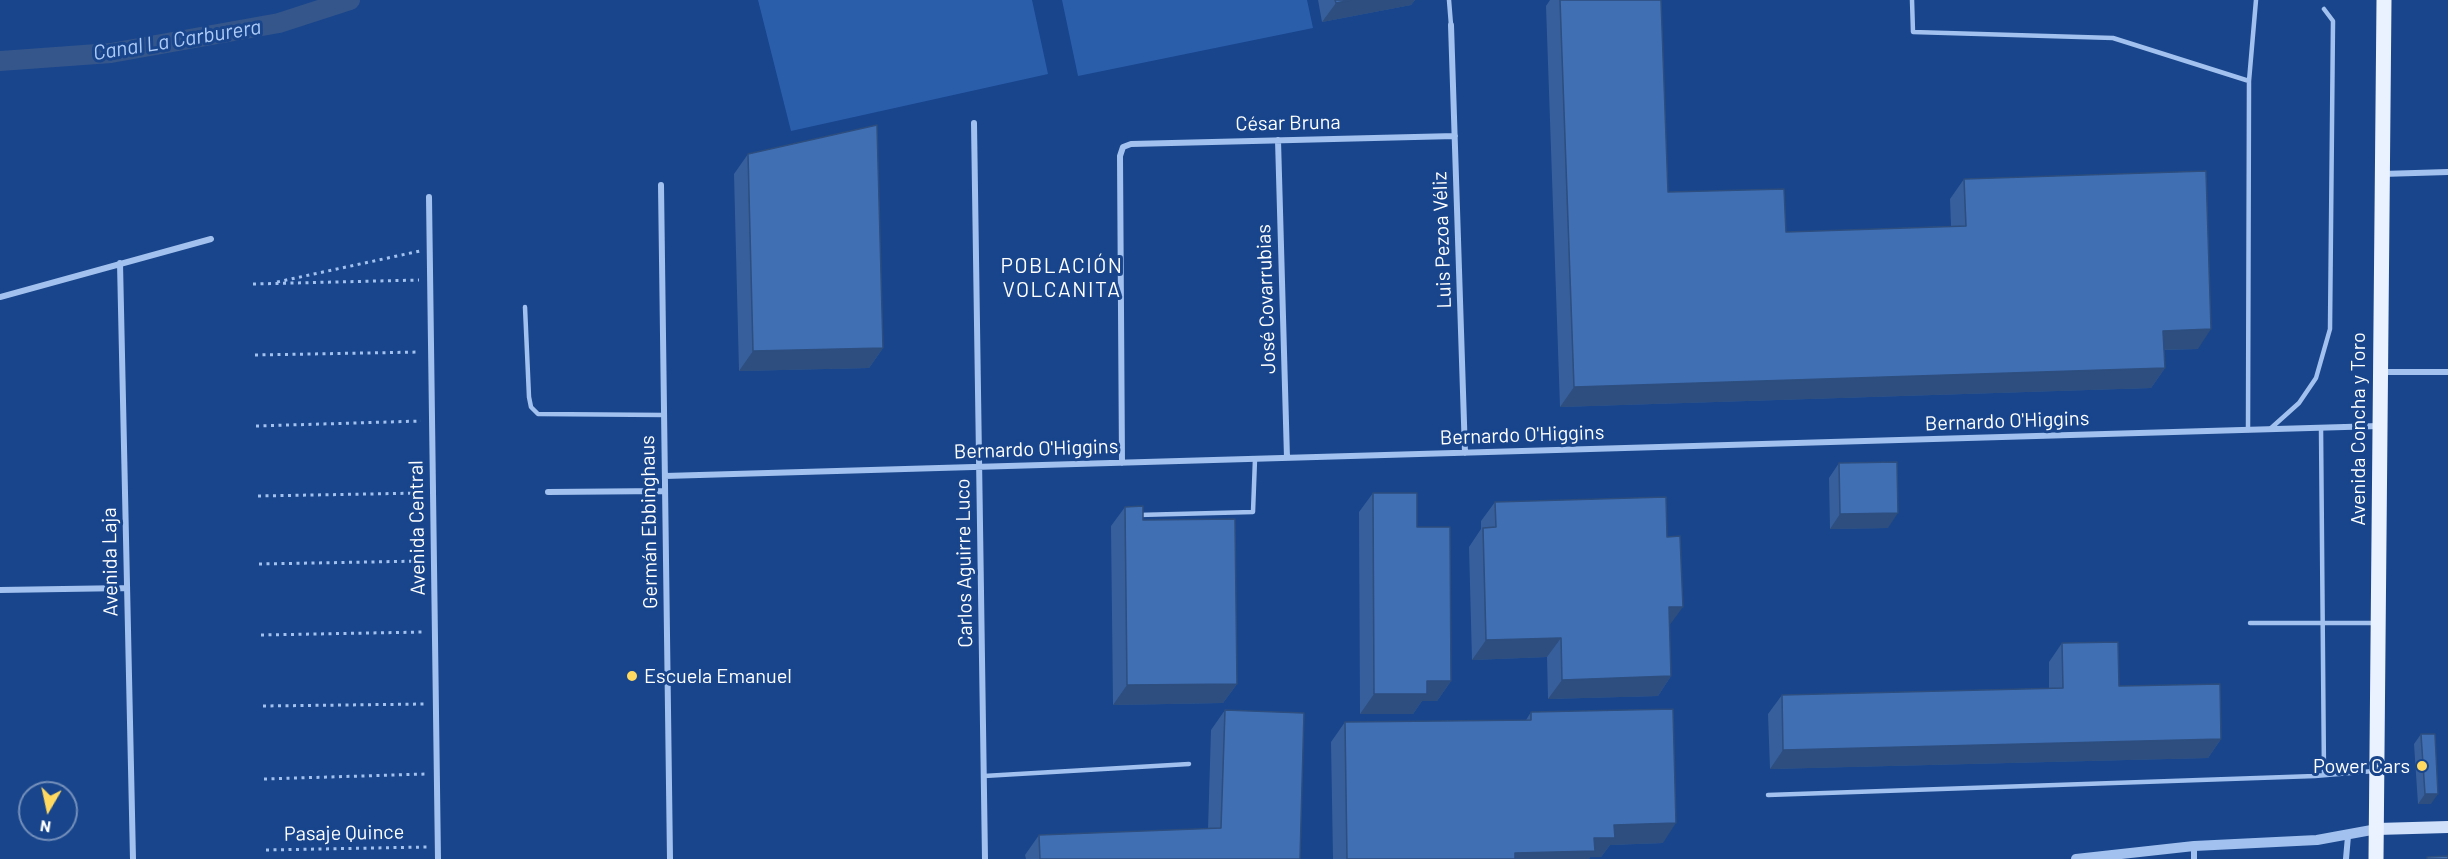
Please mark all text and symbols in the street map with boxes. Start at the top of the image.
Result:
water label: Canal La Carburera [91,14,263,66]
street label: César Bruna [1235,110,1341,136]
street label: Luis Pezoa Véliz [1428,171,1456,309]
street label: José Covarrubias [1251,224,1281,374]
district label: POBLACIÓN VOLCANITA [1001,253,1123,303]
street label: Avenida Concha y Toro [2346,332,2370,526]
street label: Bernardo O'Higgins [1924,406,2090,436]
street label: Bernardo O'Higgins [1439,420,1605,450]
street label: Bernardo O'Higgins [953,434,1119,464]
street label: Germán Ebbinghaus [635,435,663,609]
street label: Avenida Central [404,460,430,596]
street label: Carlos Aguirre Luco [951,478,977,648]
street label: Avenida Laja [97,507,123,617]
place label: Escuela Emanuel [644,664,792,688]
marker: Escuela Emanuel [625,669,639,683]
place label: Power Cars [2313,754,2410,778]
marker: Power Cars [2415,759,2429,773]
north arrow [18,781,78,841]
text: N [39,817,52,838]
street label: Pasaje Quince [284,820,404,846]

